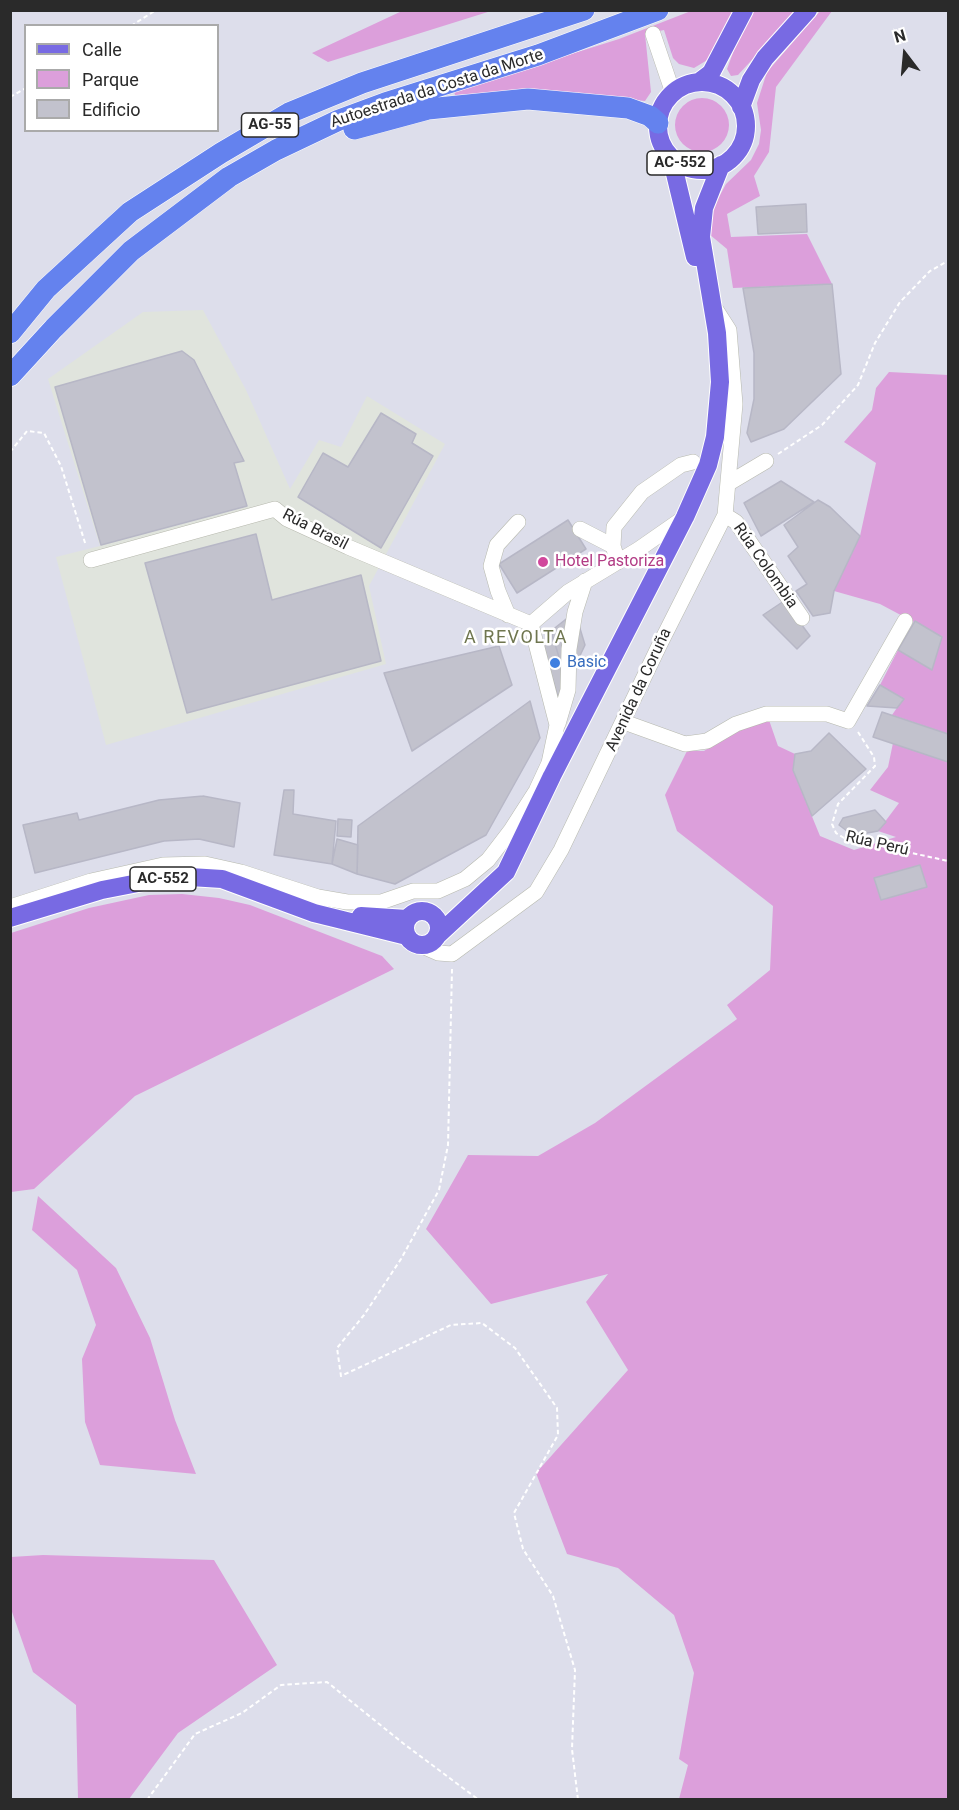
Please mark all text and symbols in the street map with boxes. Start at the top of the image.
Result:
legend [24,24,219,132]
north arrow [875,24,935,84]
text: N [892,26,908,47]
text: Calle [82,39,122,60]
street label: Autoestrada da Costa da Morte [328,45,546,133]
text: Parque [82,69,139,90]
text: Edificio [82,99,141,120]
road number: AG-55 [242,113,298,137]
road number: AC-552 [647,151,713,175]
street label: Rúa Brasil [279,505,351,555]
street label: Rúa Colombia [729,520,801,612]
place label: Hotel Pastoriza [555,552,664,572]
marker: Hotel Pastoriza [536,555,550,569]
street label: Avenida da Coruña [602,625,676,755]
district label: A REVOLTA [464,627,568,649]
place label: Basic [567,653,606,673]
marker: Basic [548,656,562,670]
street label: Rúa Perú [844,827,910,861]
road number: AC-552 [130,867,196,891]

